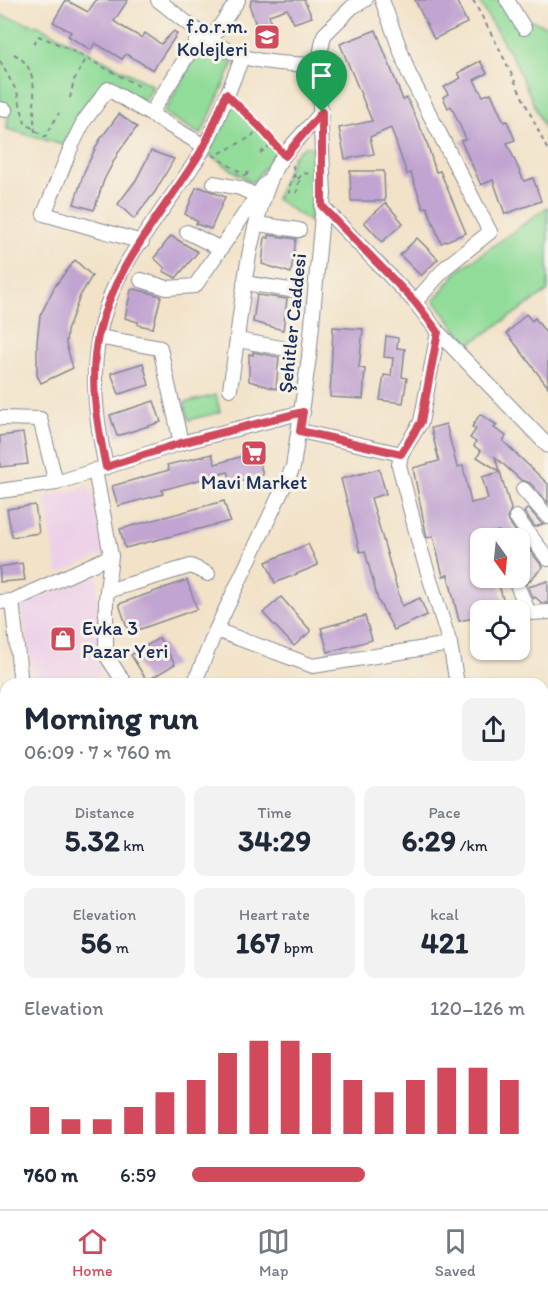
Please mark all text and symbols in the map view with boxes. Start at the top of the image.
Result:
place label: f.o.r.m. Kolejleri [177,14,248,61]
school or university icon: f.o.r.m. Kolejleri [252,22,282,52]
pin [296,50,347,112]
icon: arrive [305,59,338,92]
street label: Şehitler Caddesi [273,252,311,394]
supermarket icon: Mavi Market [239,438,269,468]
place label: Mavi Market [201,470,307,494]
north arrow [470,528,530,588]
map controls [470,528,530,660]
button: locate [470,600,530,660]
place label: Evka 3 Pazar Yeri [82,616,168,663]
shop icon: Evka 3 Pazar Yeri [48,624,78,654]
text: Morning run [24,698,199,737]
button: share [462,698,525,761]
text: 06:09 · 7 × 760 m [24,740,171,764]
text: Distance [75,803,134,822]
text: Time [257,803,292,822]
text: Pace [428,803,461,822]
text: 5.32 [64,822,120,859]
text: 34:29 [238,822,311,859]
text: 6:29 [401,822,456,859]
text: km [120,836,145,855]
text: /km [456,836,488,855]
text: Elevation [73,905,136,924]
text: Heart rate [239,905,310,924]
text: kcal [430,905,459,924]
text: 56 [80,924,112,961]
text: 167 [236,924,280,961]
text: 421 [421,924,468,961]
text: m [112,938,129,957]
text: bpm [280,938,313,957]
text: Elevation [24,996,103,1020]
text: 120–126 m [430,996,525,1020]
text: 760 m [24,1163,78,1187]
text: 6:59 [120,1163,156,1187]
tab: Home [72,1225,113,1280]
tab: Map [257,1225,290,1280]
tab: Saved [435,1225,476,1280]

